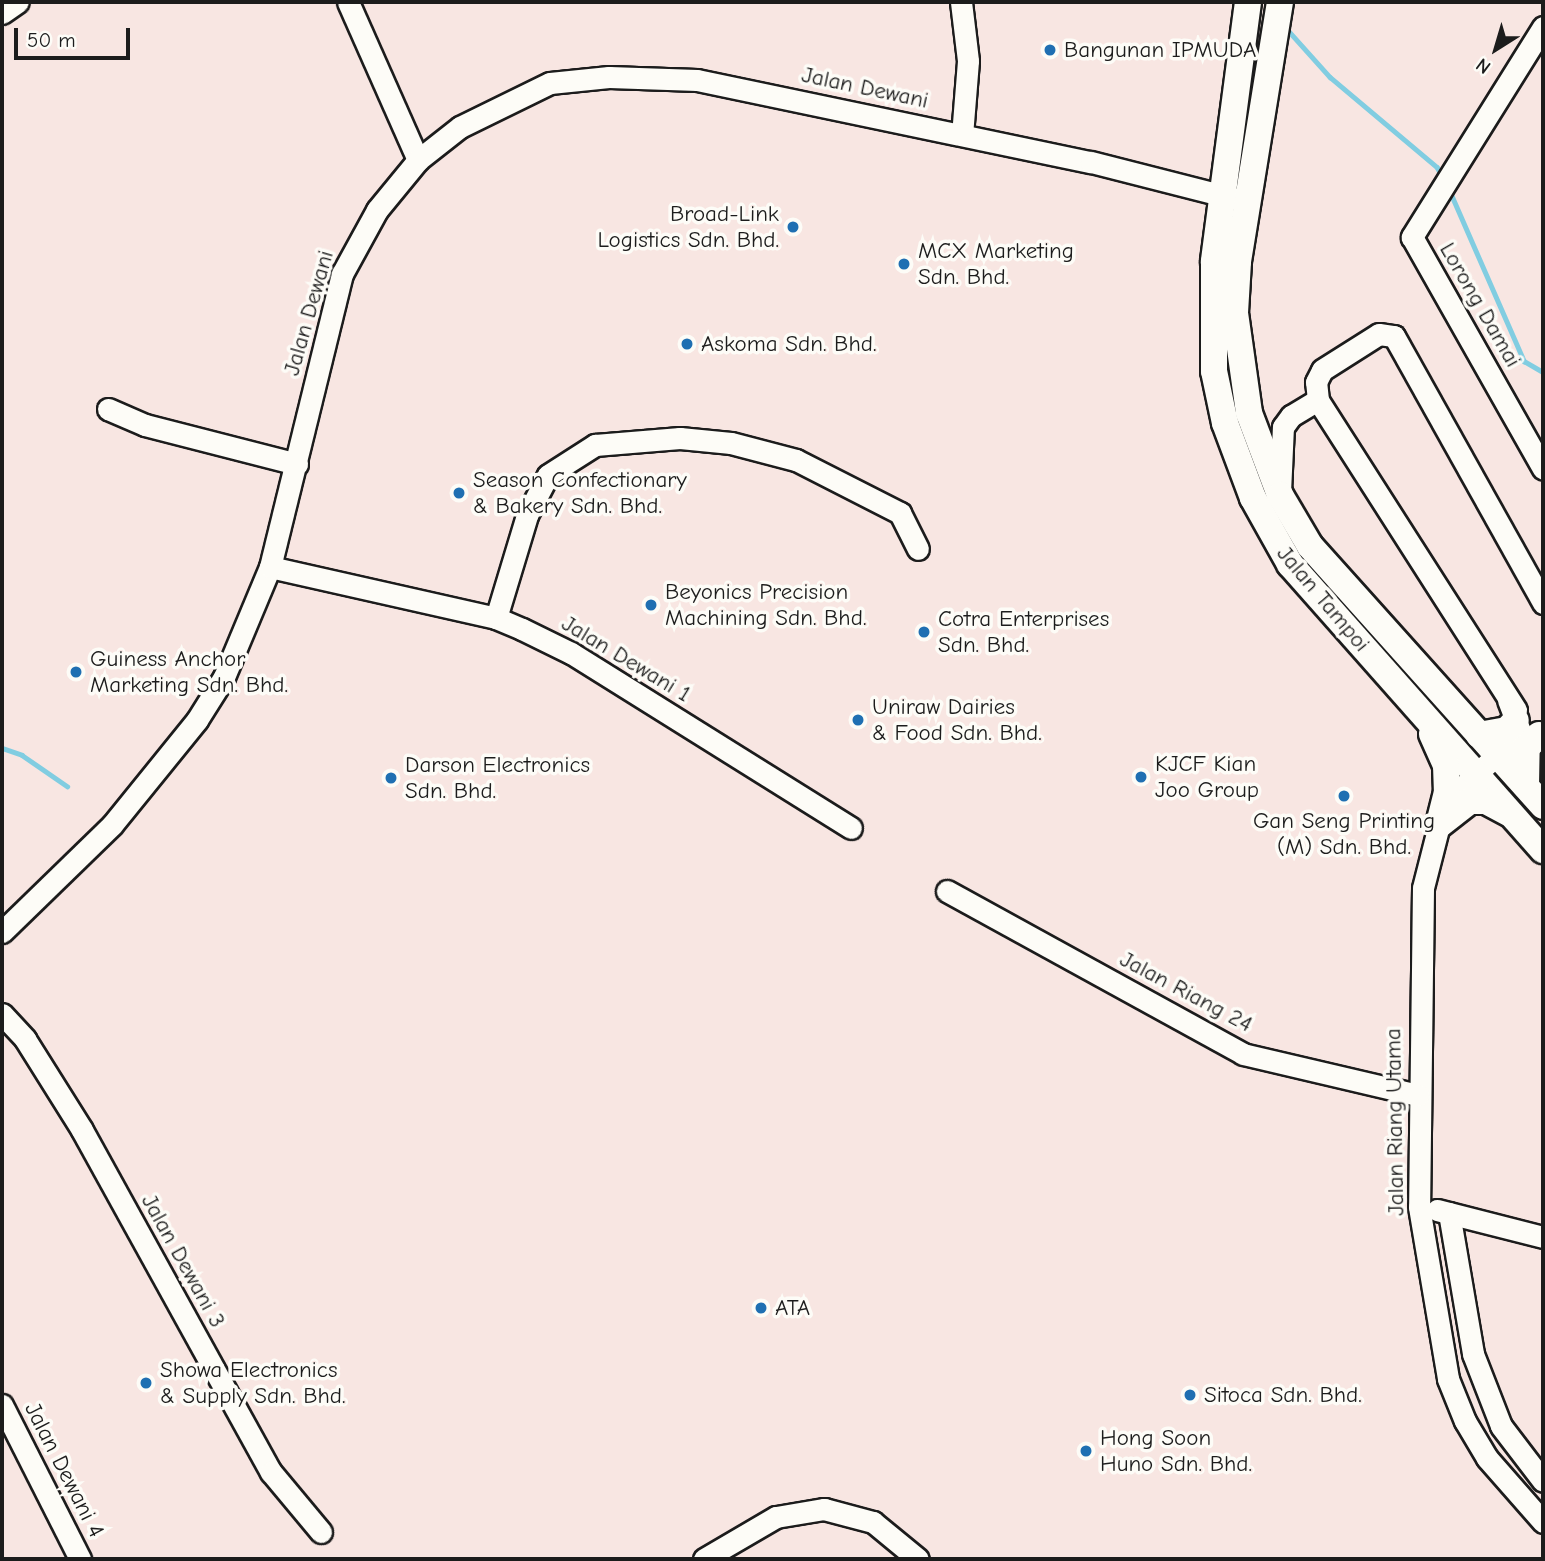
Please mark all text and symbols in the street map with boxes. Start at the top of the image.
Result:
scale bar [18,14,133,58]
north arrow [1461,14,1531,84]
text: 50 m [27,28,76,52]
place label: Bangunan IPMUDA [1064,36,1256,64]
marker: Bangunan IPMUDA [1042,42,1058,58]
text: N [1472,53,1495,78]
street label: Jalan Dewani [799,61,931,115]
place label: Broad-Link Logistics Sdn. Bhd. [598,200,779,254]
marker: Broad-Link Logistics Sdn. Bhd. [785,219,801,235]
place label: MCX Marketing Sdn. Bhd. [918,237,1074,291]
street label: Lorong Damai [1433,238,1527,372]
street label: Jalan Dewani [278,247,340,379]
marker: MCX Marketing Sdn. Bhd. [896,256,912,272]
place label: Askoma Sdn. Bhd. [701,330,876,358]
marker: Askoma Sdn. Bhd. [679,336,695,352]
place label: Season Confectionary & Bakery Sdn. Bhd. [473,466,687,520]
marker: Season Confectionary & Bakery Sdn. Bhd. [451,485,467,501]
street label: Jalan Tampoi [1271,540,1375,658]
place label: Beyonics Precision Machining Sdn. Bhd. [665,578,866,632]
marker: Beyonics Precision Machining Sdn. Bhd. [643,597,659,613]
place label: Cotra Enterprises Sdn. Bhd. [938,605,1109,659]
street label: Jalan Dewani 1 [556,610,696,708]
marker: Cotra Enterprises Sdn. Bhd. [916,624,932,640]
place label: Guiness Anchor Marketing Sdn. Bhd. [90,645,288,699]
marker: Guiness Anchor Marketing Sdn. Bhd. [68,664,84,680]
place label: Uniraw Dairies & Food Sdn. Bhd. [872,693,1042,747]
marker: Uniraw Dairies & Food Sdn. Bhd. [850,712,866,728]
place label: KJCF Kian Joo Group [1155,750,1259,804]
place label: Darson Electronics Sdn. Bhd. [405,751,590,805]
marker: KJCF Kian Joo Group [1133,769,1149,785]
marker: Darson Electronics Sdn. Bhd. [383,770,399,786]
marker: Gan Seng Printing (M) Sdn. Bhd. [1336,788,1352,804]
place label: Gan Seng Printing (M) Sdn. Bhd. [1253,807,1435,861]
street label: Jalan Riang 24 [1115,946,1257,1038]
street label: Jalan Riang Utama [1380,1028,1410,1216]
street label: Jalan Dewani 3 [135,1190,231,1332]
place label: ATA [775,1294,810,1322]
marker: ATA [753,1300,769,1316]
place label: Showa Electronics & Supply Sdn. Bhd. [160,1356,345,1410]
marker: Showa Electronics & Supply Sdn. Bhd. [138,1375,154,1391]
place label: Sitoca Sdn. Bhd. [1204,1381,1362,1409]
marker: Sitoca Sdn. Bhd. [1182,1387,1198,1403]
street label: Jalan Dewani 4 [18,1398,110,1542]
place label: Hong Soon Huno Sdn. Bhd. [1100,1424,1252,1478]
marker: Hong Soon Huno Sdn. Bhd. [1078,1443,1094,1459]

